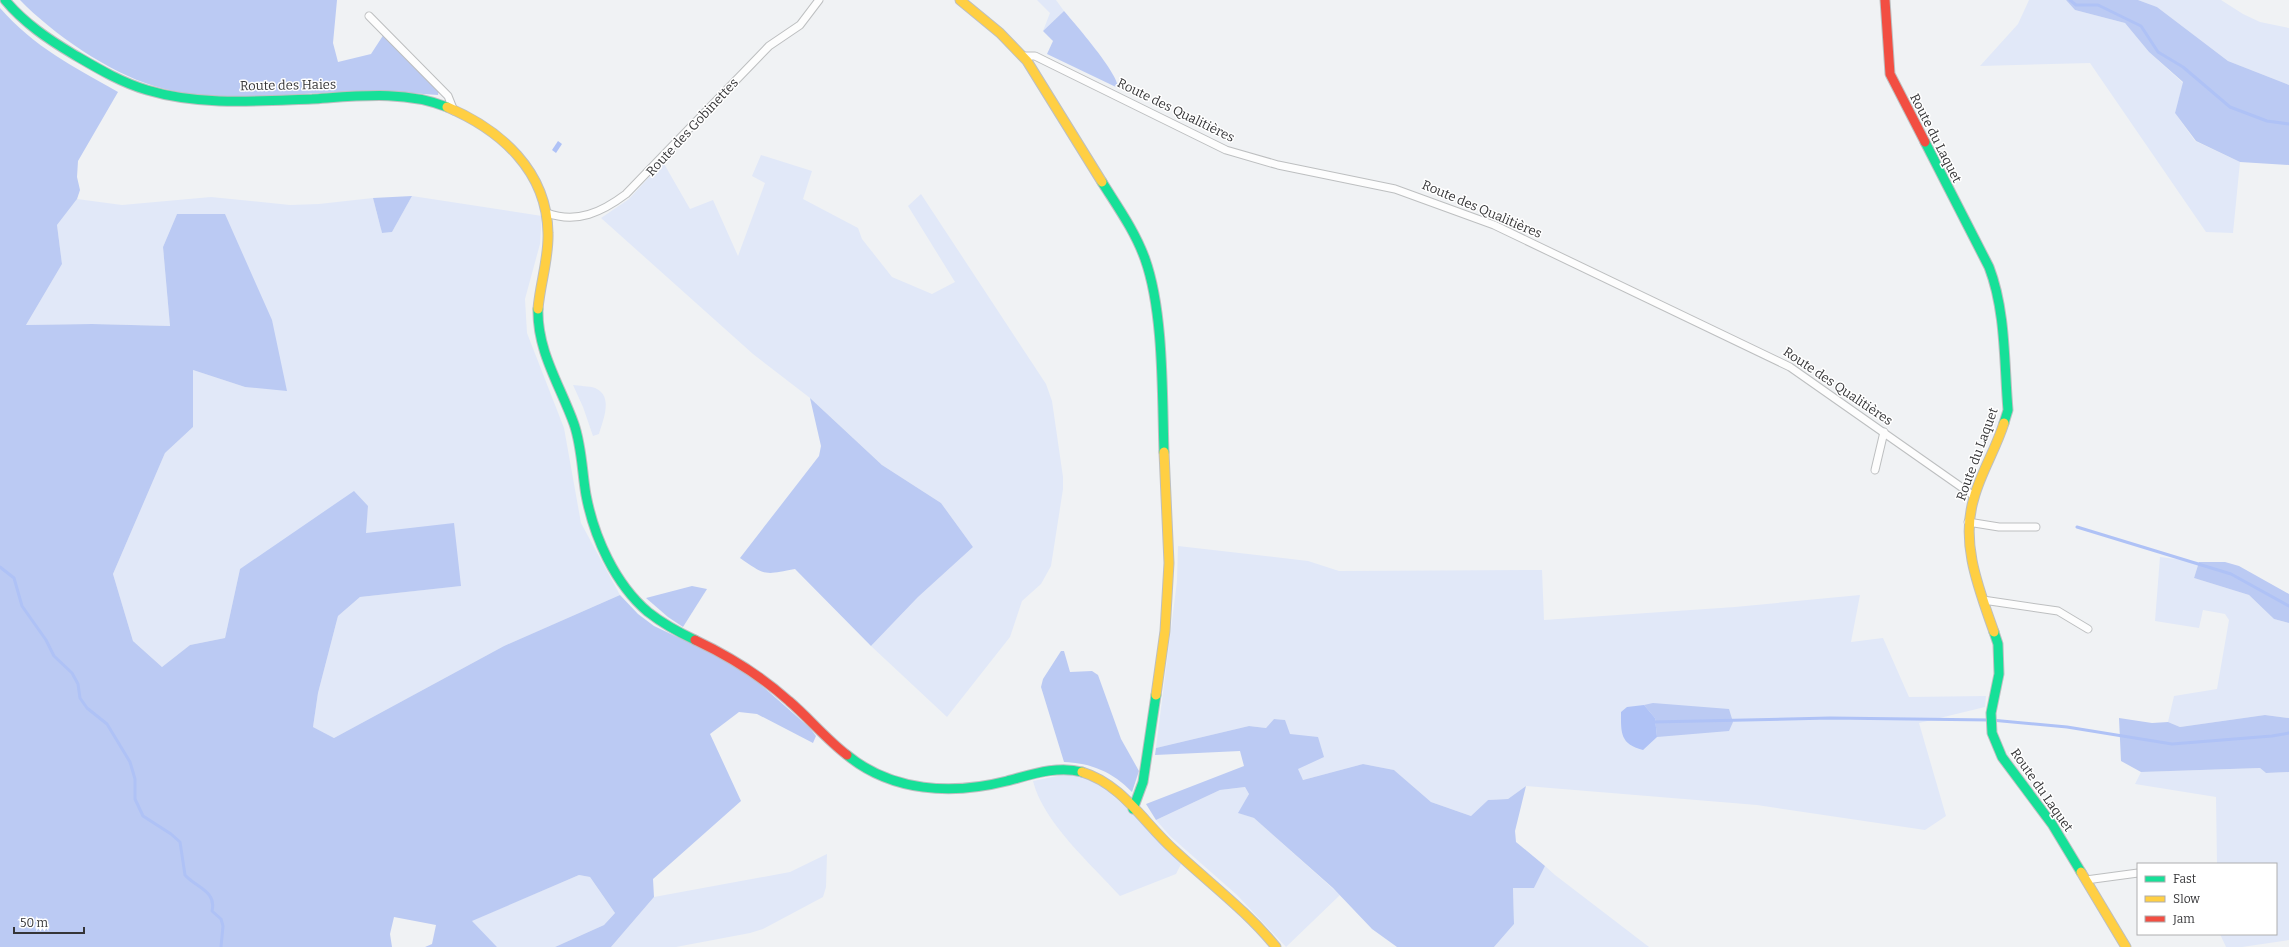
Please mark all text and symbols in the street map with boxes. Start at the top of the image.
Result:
street label: Route des Gobinettes [643,75,741,179]
street label: Route des Qualitières [1115,75,1237,145]
street label: Route des Haies [240,77,336,93]
street label: Route du Laquet [1907,91,1965,185]
street label: Route des Qualitières [1420,177,1544,241]
street label: Route des Qualitières [1780,344,1896,428]
street label: Route du Laquet [1953,405,2001,503]
street label: Route du Laquet [2008,746,2076,835]
legend [2137,863,2277,935]
text: Fast [2173,872,2197,886]
text: Slow [2173,892,2200,906]
scale bar [14,909,84,935]
text: Jam [2172,912,2195,926]
text: 50 m [20,916,49,930]

